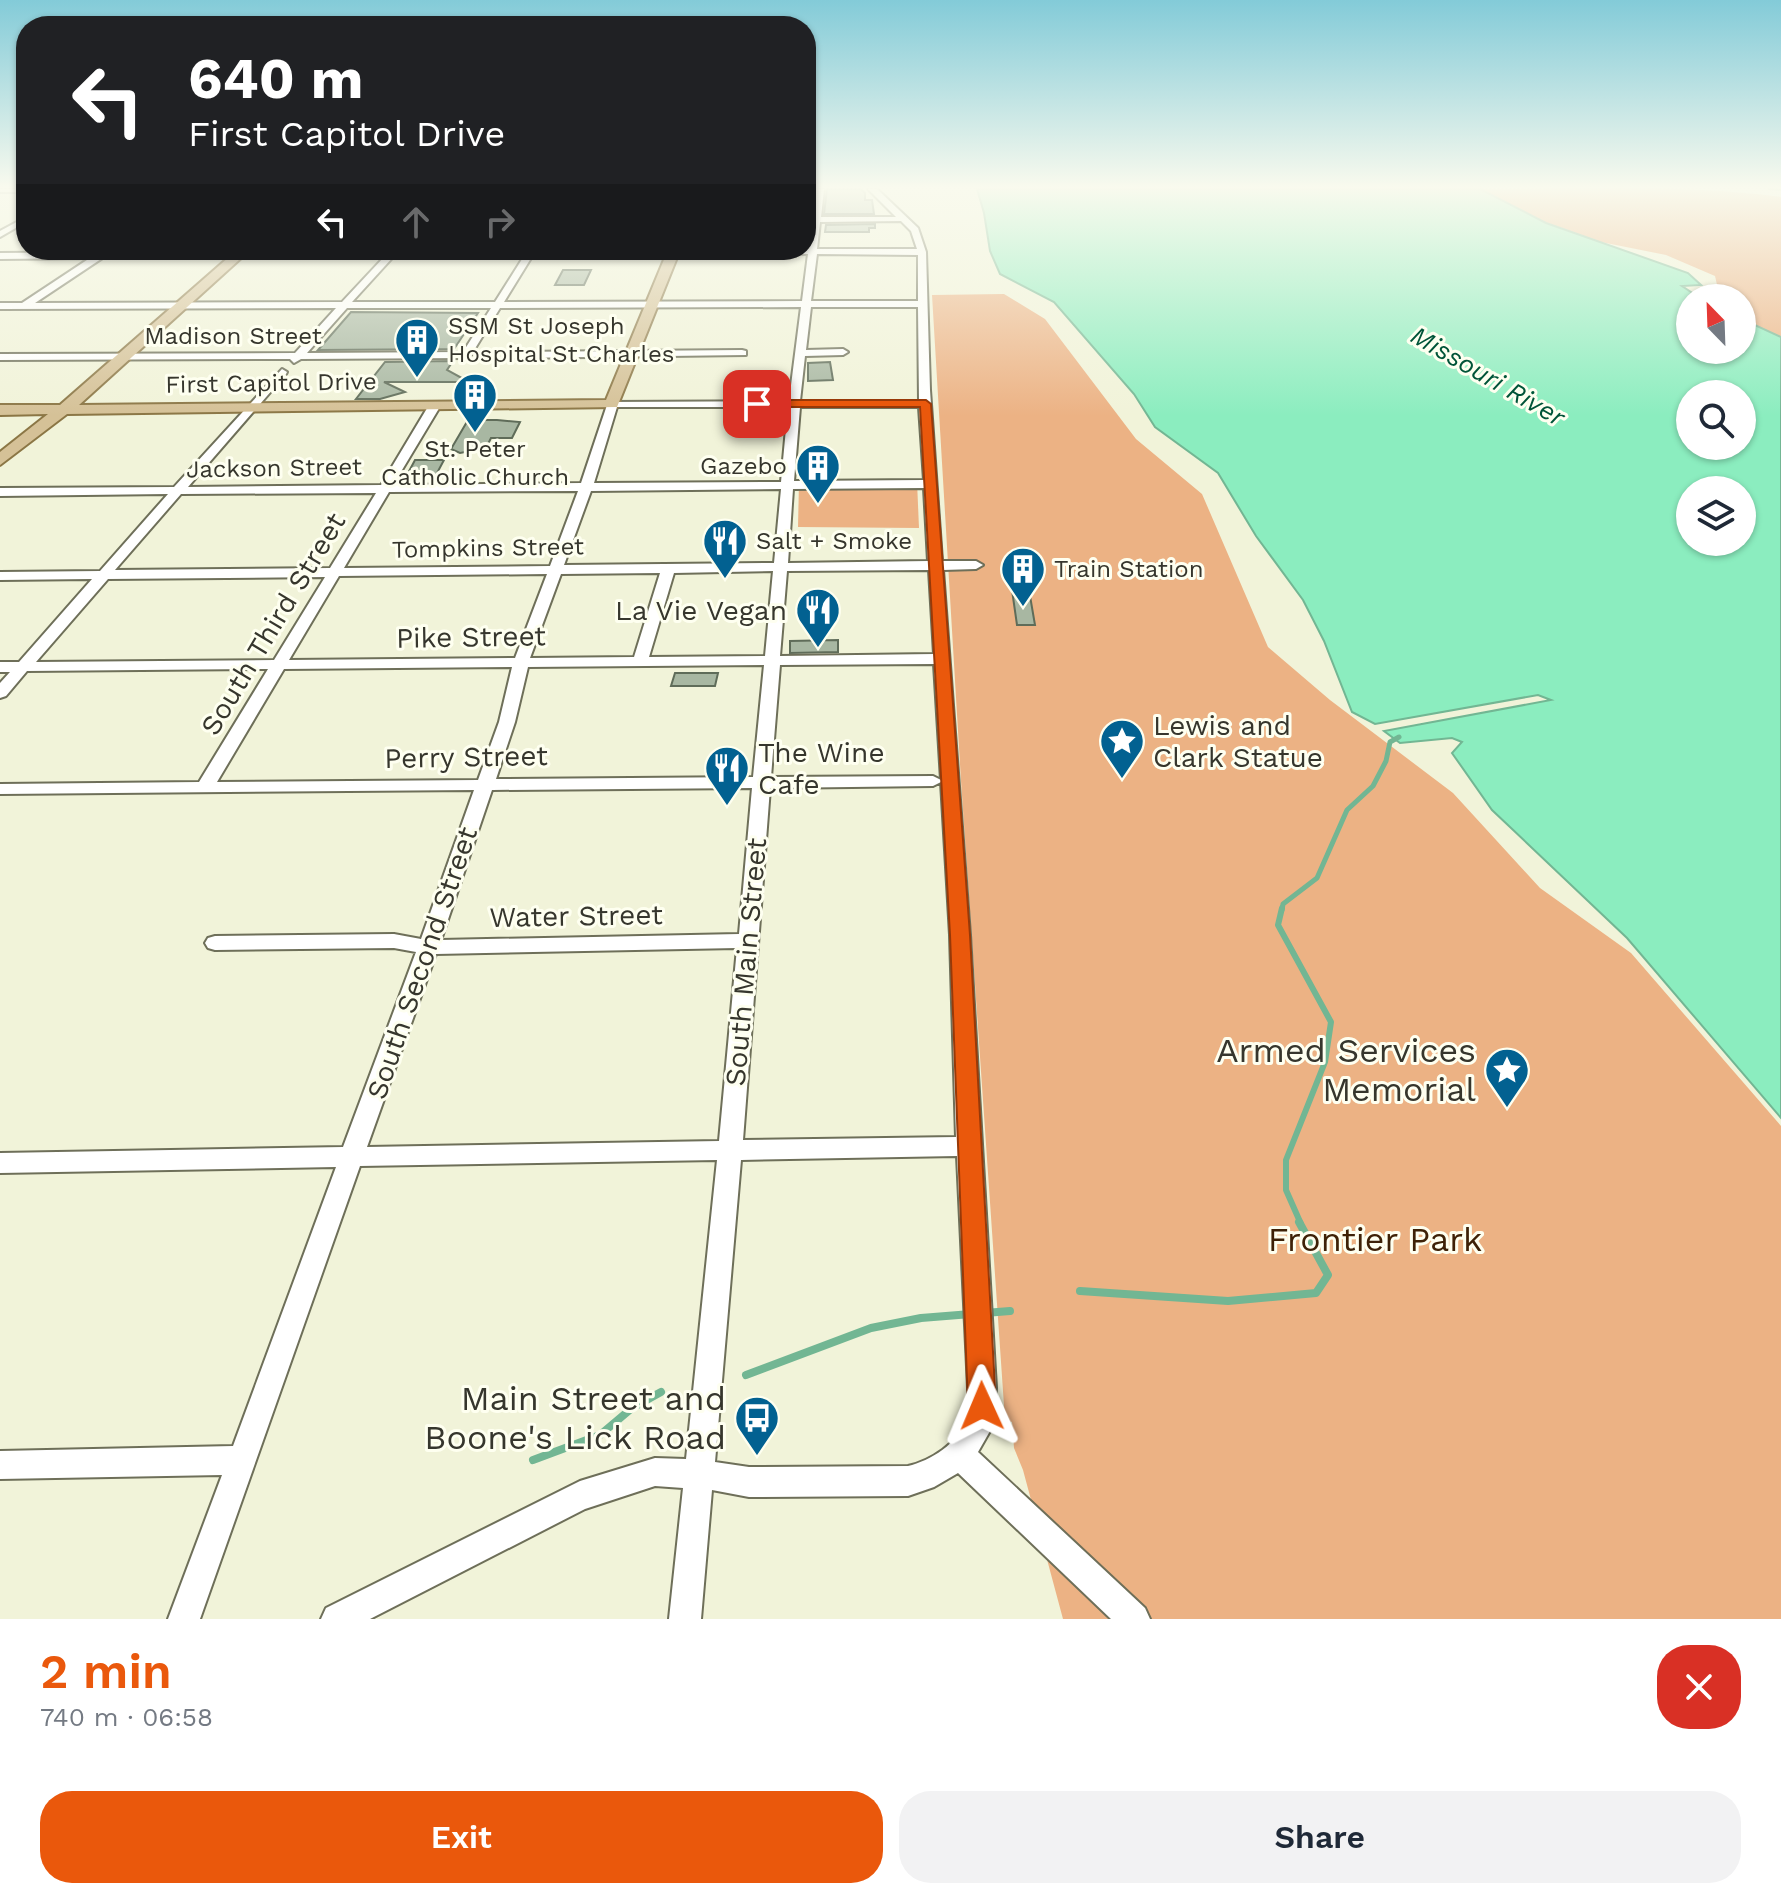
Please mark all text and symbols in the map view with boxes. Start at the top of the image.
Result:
text: 640 m [188,46,363,112]
icon: left [56,48,160,152]
text: First Capitol Drive [188,113,505,155]
icon: left [310,200,354,244]
icon: ahead [394,200,438,244]
icon: right [478,200,522,244]
north arrow [1676,284,1756,364]
map controls [1676,284,1756,556]
place label: SSM St Joseph Hospital St Charles [448,312,674,368]
building icon: SSM St Joseph Hospital St Charles [393,316,441,379]
water label: Missouri River [1406,320,1571,433]
street label: Madison Street [144,322,322,350]
street label: First Capitol Drive [165,367,377,399]
pin [723,370,791,438]
building icon: St. Peter Catholic Church [451,371,499,434]
button: search [1676,380,1756,460]
icon: arrive [735,382,779,426]
place label: St. Peter Catholic Church [381,435,569,491]
building icon: Gazebo [794,442,842,505]
street label: Jackson Street [186,452,362,484]
place label: Gazebo [700,452,787,480]
button: layers [1676,476,1756,556]
street label: South Third Street [194,507,353,741]
restaurant icon: Salt + Smoke [701,517,749,580]
place label: Salt + Smoke [756,527,912,555]
street label: Tompkins Street [392,532,584,564]
building icon: Train Station [999,545,1047,608]
place label: Train Station [1054,555,1204,583]
restaurant icon: La Vie Vegan [794,586,842,649]
place label: La Vie Vegan [615,594,787,627]
street label: Pike Street [396,619,546,655]
place label: Lewis and Clark Statue [1153,709,1323,774]
place icon: Lewis and Clark Statue [1098,717,1146,780]
place label: The Wine Cafe [758,736,885,801]
street label: Perry Street [384,739,548,775]
restaurant icon: The Wine Cafe [703,744,751,807]
street label: South Second Street [360,822,484,1104]
street label: South Main Street [719,836,773,1087]
street label: Water Street [489,898,663,934]
place label: Armed Services Memorial [1216,1030,1477,1109]
place icon: Armed Services Memorial [1483,1046,1531,1109]
park label: Frontier Park [1268,1219,1482,1259]
position arrow [940,1364,1024,1448]
place label: Main Street and Boone's Lick Road [424,1378,726,1457]
bus stop icon: Main Street and Boone's Lick Road [733,1394,781,1457]
text: 2 min [40,1643,172,1700]
button: close [1657,1645,1741,1729]
text: 740 m · 06:58 [40,1702,213,1732]
button: Exit [40,1791,883,1883]
button: Share [899,1791,1741,1883]

